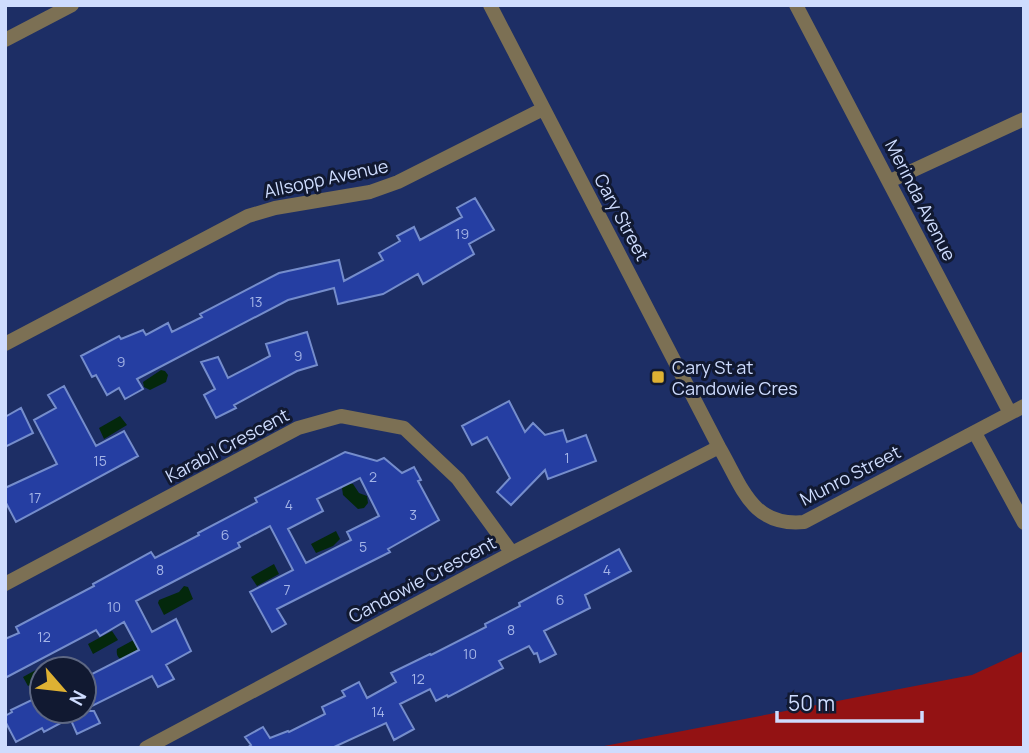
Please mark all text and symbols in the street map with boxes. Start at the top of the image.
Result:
street label: Merinda Avenue [880,135,962,265]
street label: Allsopp Avenue [262,153,390,203]
street label: Cary Street [589,169,655,265]
house number: 19 [455,224,469,243]
house number: 13 [249,292,263,311]
house number: 9 [294,346,302,365]
house number: 9 [117,352,125,371]
place label: Cary St at Candowie Cres [672,355,798,400]
marker: Cary St at Candowie Cres [650,369,666,385]
street label: Karabil Crescent [161,402,293,488]
street label: Munro Street [796,439,904,511]
house number: 1 [564,448,570,467]
house number: 15 [93,451,107,470]
house number: 2 [369,467,377,486]
house number: 17 [29,488,41,507]
house number: 4 [285,495,293,514]
house number: 3 [409,505,417,524]
house number: 6 [221,525,229,544]
street label: Candowie Crescent [344,530,500,628]
house number: 5 [359,537,367,556]
house number: 8 [156,560,164,579]
house number: 4 [603,560,611,579]
house number: 7 [283,580,291,599]
house number: 6 [556,590,564,609]
house number: 10 [107,597,121,616]
house number: 8 [507,620,515,639]
house number: 12 [37,627,51,646]
house number: 10 [463,644,477,663]
north arrow [28,655,98,725]
house number: 12 [411,669,425,688]
scale bar [777,680,922,724]
text: N [63,686,93,710]
text: 50 m [788,689,835,717]
house number: 14 [371,702,385,721]

